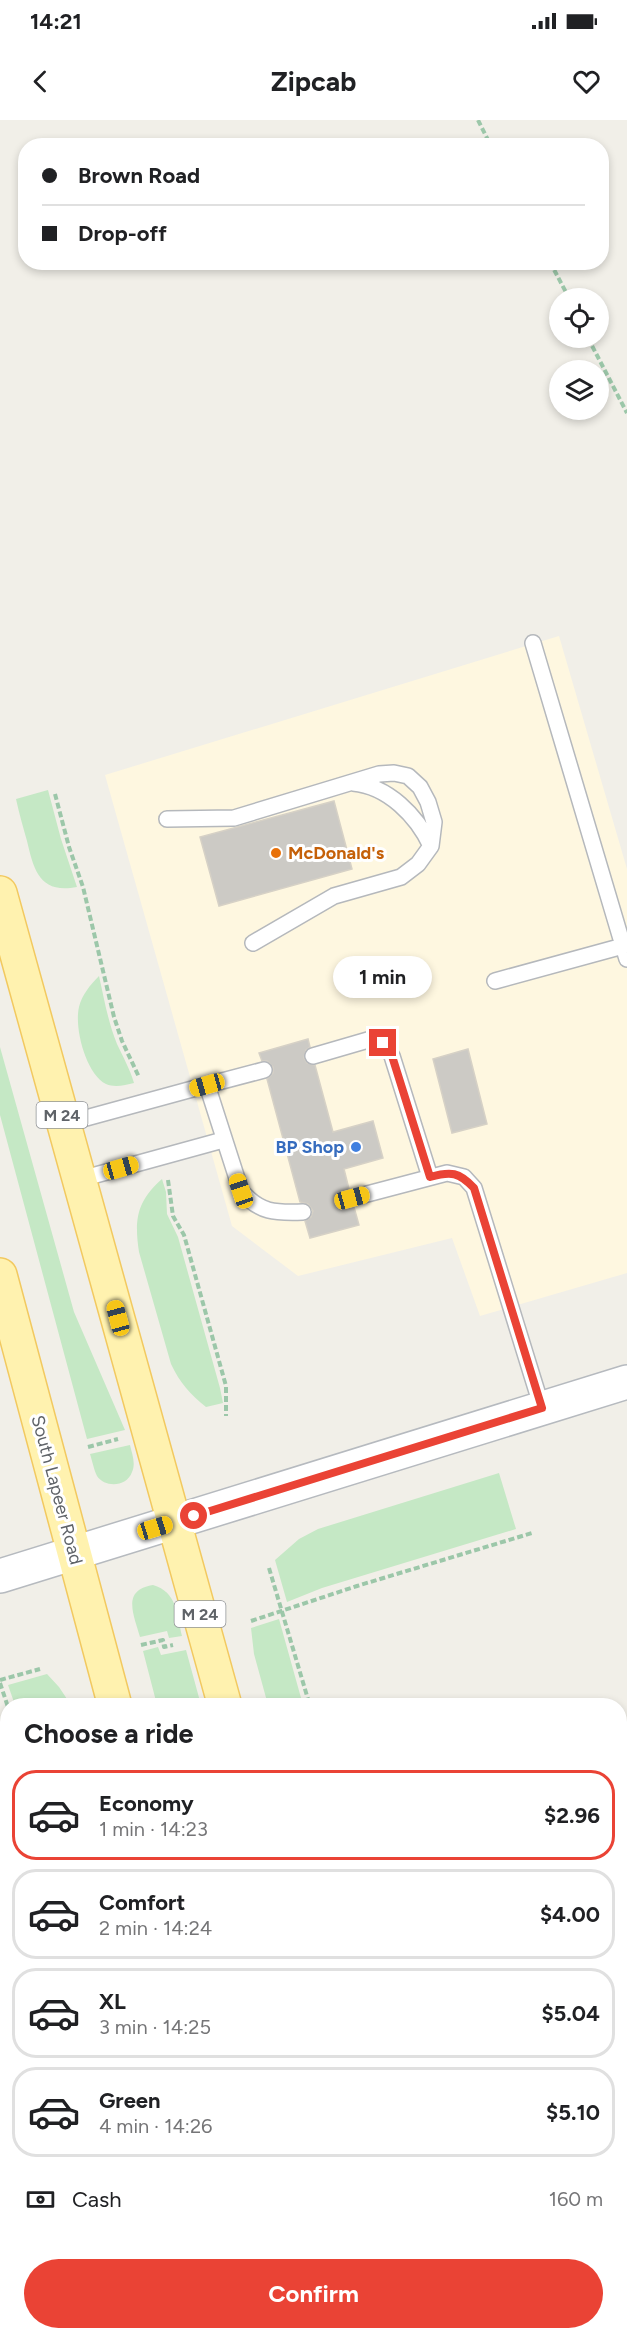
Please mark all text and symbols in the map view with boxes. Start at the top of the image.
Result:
text: 14:21 [30,8,82,35]
icon: back [24,65,57,98]
text: Zipcab [271,65,356,98]
icon: heart [570,65,603,98]
text: Brown Road [78,162,200,189]
text: Drop-off [78,220,167,247]
map controls [549,288,609,420]
button: locate [549,288,609,348]
button: layers [549,360,609,420]
place label: McDonald's [288,842,385,864]
marker: McDonald's [269,846,283,860]
callout: 1 min [334,956,433,998]
text: 1 min [359,965,406,989]
route end [369,1029,396,1056]
car [187,1071,227,1099]
road number: M 24 [36,1102,88,1128]
place label: BP Shop [275,1136,344,1158]
marker: BP Shop [349,1140,363,1154]
car [101,1154,141,1182]
car [227,1171,255,1211]
car [332,1185,372,1211]
car [105,1298,131,1338]
street label: South Lapeer Road [26,1413,88,1567]
route start [180,1502,207,1529]
car [135,1514,175,1542]
road number: M 24 [174,1601,226,1627]
text: Choose a ride [24,1717,193,1750]
icon: car [27,1788,81,1842]
text: Economy [99,1790,194,1817]
text: $2.96 [544,1802,600,1829]
text: 1 min · 14:23 [99,1817,208,1841]
icon: car [27,1887,81,1941]
text: Comfort [99,1889,185,1916]
text: $4.00 [540,1901,600,1928]
text: 2 min · 14:24 [99,1916,212,1940]
icon: car [27,1986,81,2040]
text: XL [99,1988,126,2015]
text: $5.04 [541,2000,600,2027]
text: 3 min · 14:25 [99,2015,211,2039]
icon: car [27,2085,81,2139]
text: Green [99,2087,161,2114]
text: $5.10 [546,2099,600,2126]
text: 4 min · 14:26 [99,2114,212,2138]
icon: cash [24,2183,57,2216]
text: Cash [72,2186,122,2213]
text: 160 m [549,2187,603,2211]
button: Confirm [24,2259,603,2328]

